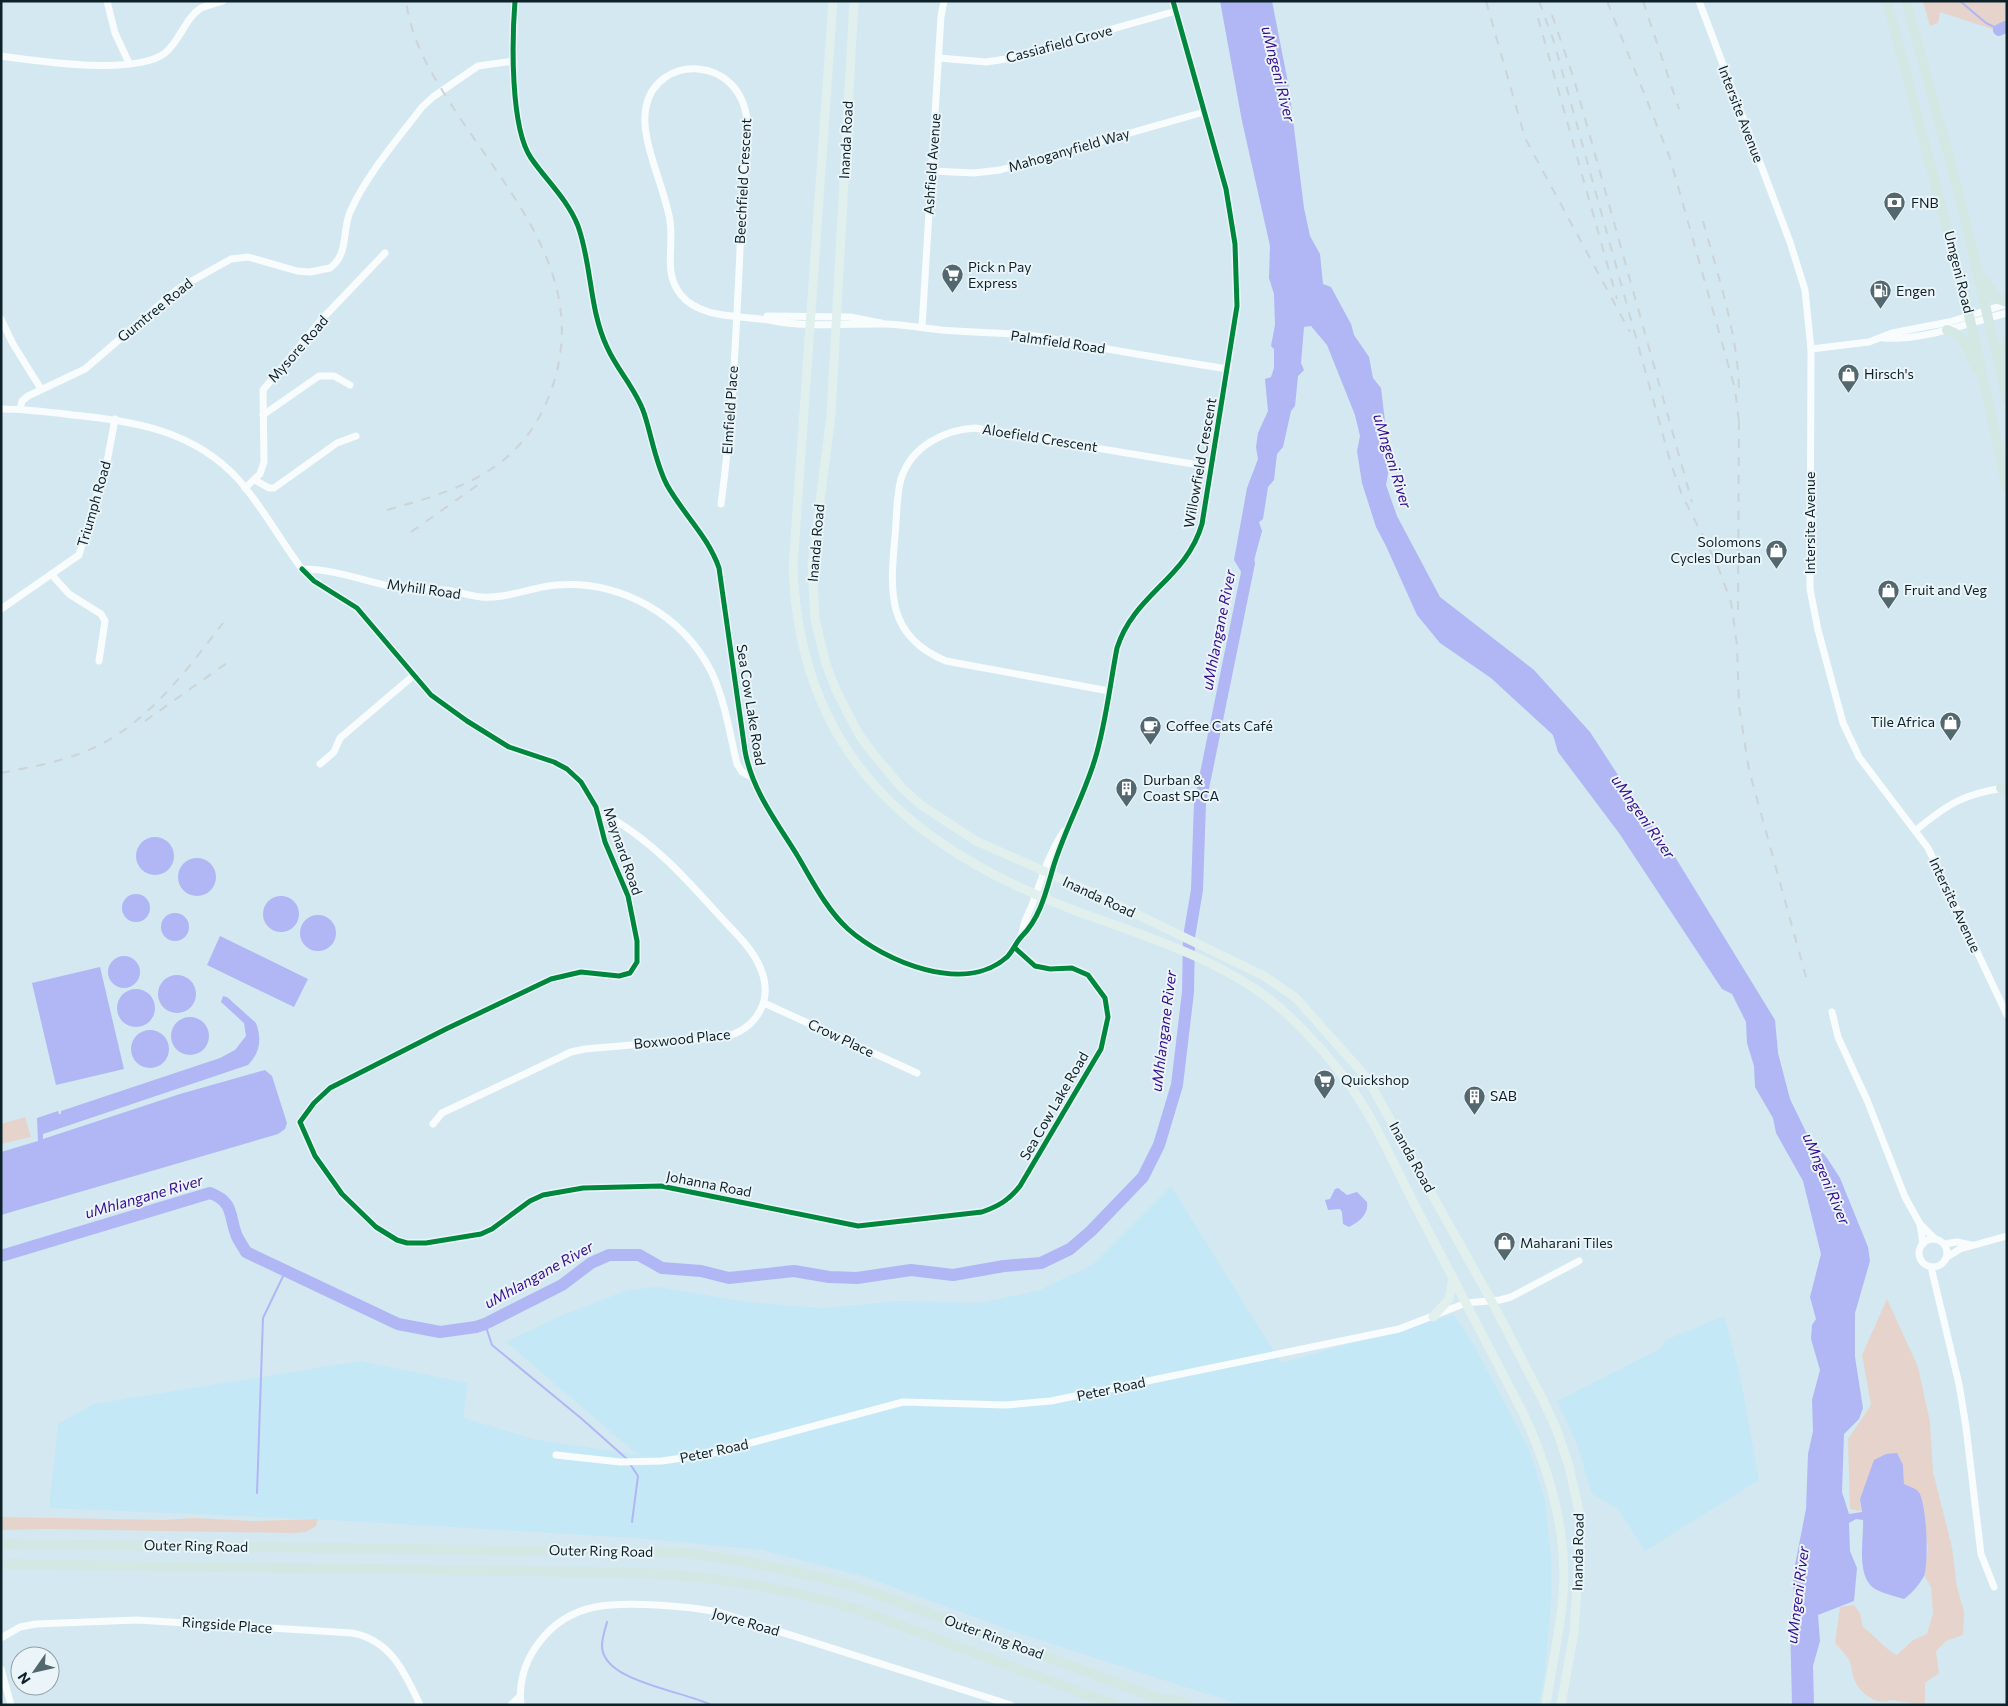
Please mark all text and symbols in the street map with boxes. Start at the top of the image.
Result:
street label: Cassiafield Grove [1004,21,1114,66]
water label: uMngeni River [1258,24,1300,124]
street label: Intersite Avenue [1715,63,1768,165]
street label: Inanda Road [835,101,856,179]
street label: Ashfield Avenue [919,113,944,215]
street label: Beechfield Crescent [731,117,754,245]
street label: Mahoganyfield Way [1006,124,1132,175]
bank icon: FNB [1883,191,1907,222]
place label: FNB [1911,194,1939,211]
street label: Umgeni Road [1941,229,1978,315]
place label: Pick n Pay Express [968,258,1031,291]
supermarket icon: Pick n Pay Express [940,263,964,294]
street label: Gumtree Road [114,274,196,345]
fuel station icon: Engen [1868,279,1892,310]
place label: Engen [1896,282,1935,299]
street label: Mysore Road [264,312,331,386]
street label: Palmfield Road [1010,326,1106,357]
shop icon: Hirsch's [1836,362,1860,393]
street label: Elmfield Place [718,365,741,455]
place label: Hirsch's [1864,365,1914,382]
street label: Willowfield Crescent [1180,396,1219,529]
water label: uMngeni River [1370,411,1416,511]
street label: Aloefield Crescent [981,420,1099,455]
street label: Triumph Road [73,459,114,549]
street label: Intersite Avenue [1801,472,1818,574]
street label: Inanda Road [804,503,827,583]
place label: Solomons Cycles Durban [1670,533,1761,566]
shop icon: Solomons Cycles Durban [1765,538,1789,569]
water label: uMhlangane River [1198,567,1239,691]
street label: Myhill Road [386,575,462,602]
shop icon: Fruit and Veg [1876,578,1900,609]
place label: Fruit and Veg [1904,581,1987,598]
street label: Sea Cow Lake Road [734,643,769,767]
shop icon: Tile Africa [1939,710,1963,741]
place label: Tile Africa [1870,713,1935,730]
cafe icon: Coffee Cats Café [1138,714,1162,745]
place label: Coffee Cats Café [1166,717,1273,734]
place label: Durban & Coast SPCA [1143,771,1220,804]
water label: uMngeni River [1608,771,1680,863]
building icon: Durban & Coast SPCA [1115,776,1139,807]
street label: Maynard Road [600,805,646,897]
street label: Intersite Avenue [1926,855,1985,955]
street label: Inanda Road [1060,872,1138,921]
water label: uMhlangane River [1147,968,1180,1093]
street label: Crow Place [805,1015,877,1060]
street label: Boxwood Place [633,1025,731,1052]
street label: Sea Cow Lake Road [1016,1048,1092,1163]
supermarket icon: Quickshop [1313,1068,1337,1099]
place label: Quickshop [1341,1071,1409,1088]
building icon: SAB [1462,1084,1486,1115]
place label: SAB [1490,1087,1517,1104]
street label: Inanda Road [1386,1118,1439,1195]
water label: uMngeni River [1800,1130,1855,1228]
street label: Johanna Road [665,1167,753,1200]
water label: uMhlangane River [83,1170,206,1222]
shop icon: Maharani Tiles [1492,1231,1516,1262]
place label: Maharani Tiles [1520,1234,1613,1251]
water label: uMhlangane River [481,1236,597,1312]
street label: Peter Road [1075,1373,1147,1404]
street label: Peter Road [678,1435,750,1466]
street label: Inanda Road [1568,1513,1587,1591]
street label: Outer Ring Road [144,1536,248,1555]
street label: Outer Ring Road [549,1541,653,1560]
water label: uMngeni River [1782,1544,1812,1645]
street label: Joyce Road [711,1604,782,1639]
street label: Outer Ring Road [942,1611,1046,1662]
street label: Ringside Place [181,1613,273,1636]
north arrow [10,1646,60,1696]
text: N [14,1669,34,1688]

